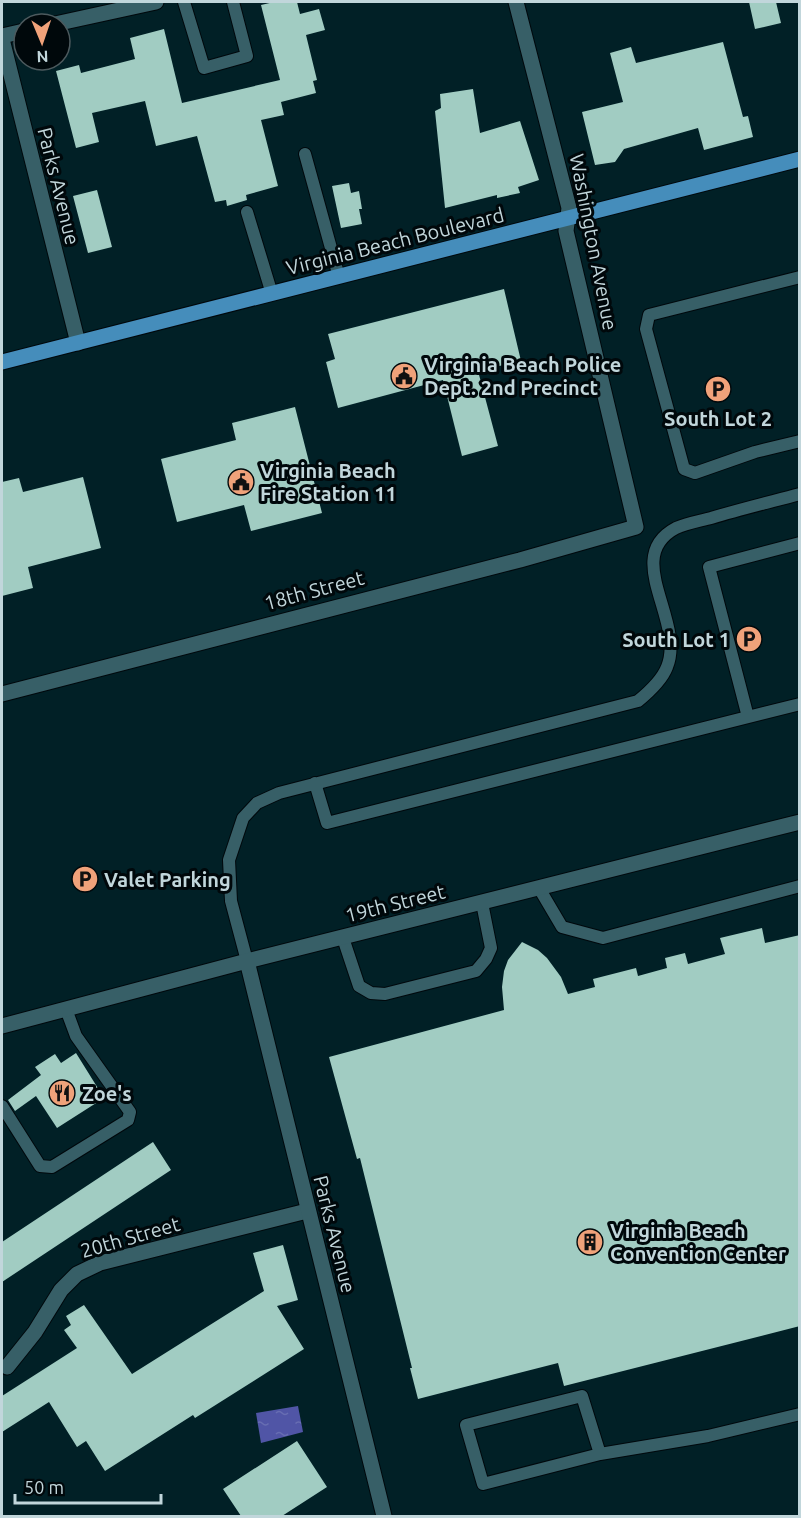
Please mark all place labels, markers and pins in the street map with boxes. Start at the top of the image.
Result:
place label: Virginia Beach Police Dept. 2nd Precinct [424,353,621,399]
public building icon: Virginia Beach Police Dept. 2nd Precinct [389,361,419,391]
parking icon: South Lot 2 [703,374,733,404]
place label: South Lot 2 [664,407,772,430]
place label: Virginia Beach Fire Station 11 [260,459,397,505]
public building icon: Virginia Beach Fire Station 11 [226,467,256,497]
parking icon: South Lot 1 [734,624,764,654]
place label: South Lot 1 [622,628,730,651]
parking icon: Valet Parking [70,864,100,894]
place label: Valet Parking [104,868,231,891]
restaurant icon: Zoe's [47,1078,77,1108]
place label: Zoe's [82,1082,132,1105]
place label: Virginia Beach Convention Center [610,1219,787,1265]
building icon: Virginia Beach Convention Center [575,1227,605,1257]

